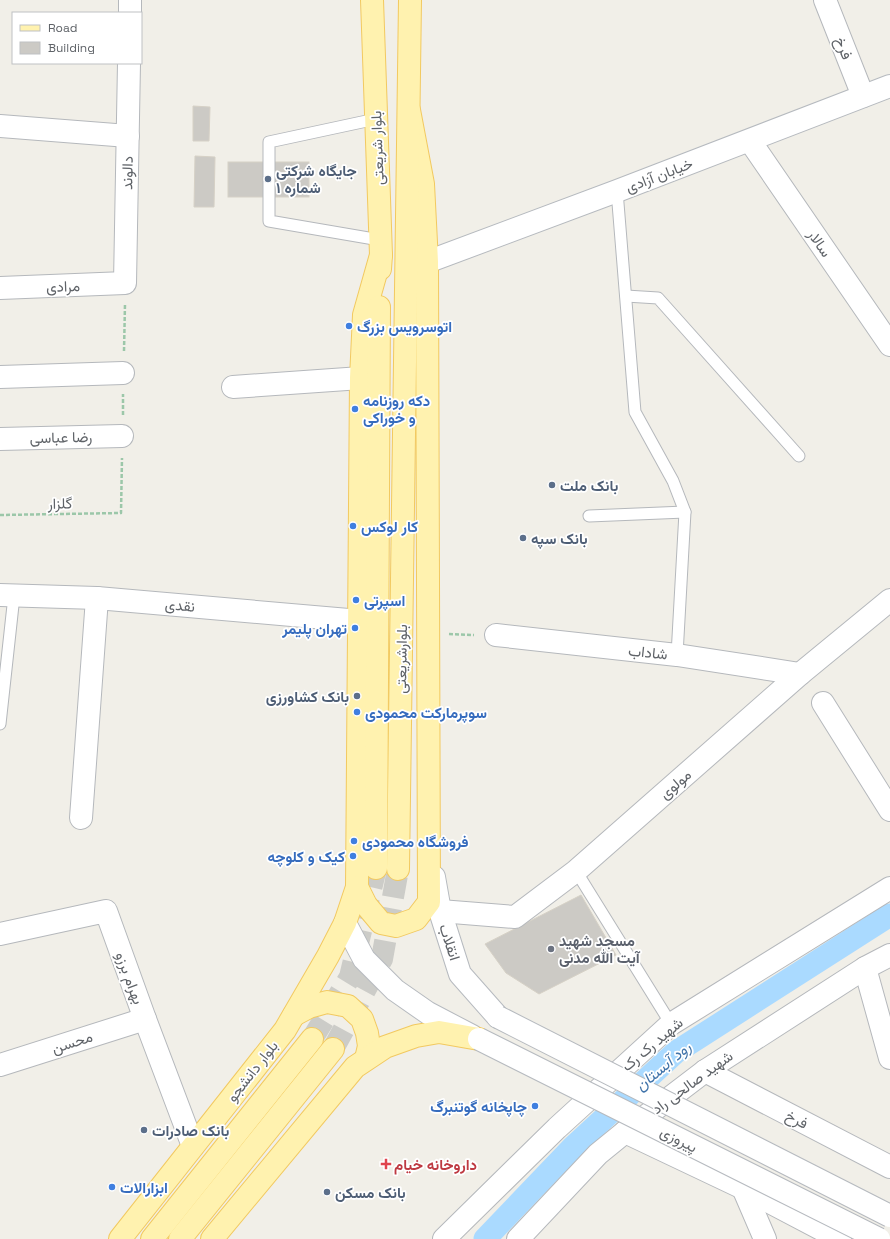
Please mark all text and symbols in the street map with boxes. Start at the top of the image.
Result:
legend [12,12,142,64]
text: Road [48,20,77,36]
street label: فرخ [829,34,857,63]
text: Building [48,40,95,56]
street label: بلوار شریعتی [366,110,389,185]
street label: خیابان آزادی [623,153,696,197]
street label: دالوند [117,156,137,190]
place label: جایگاه شرکتی شماره ۱ [276,161,357,197]
marker: جایگاه شرکتی شماره ۱ [263,174,273,184]
street label: سالار [803,225,836,261]
street label: مرادی [46,276,80,297]
place label: اتوسرویس بزرگ [357,317,452,336]
marker: اتوسرویس بزرگ [344,321,354,331]
place label: دکه روزنامه و خوراکی [363,391,430,427]
marker: دکه روزنامه و خوراکی [350,404,360,414]
street label: رضا عباسی [29,427,93,448]
place label: بانک ملت [560,476,618,495]
marker: بانک ملت [547,480,557,490]
street label: گلزار [46,493,73,513]
place label: کار لوکس [361,517,418,536]
marker: کار لوکس [348,521,358,531]
place label: بانک سپه [531,529,588,549]
marker: بانک سپه [518,533,528,543]
place label: اسپرتی [364,591,405,611]
street label: نقدی [164,594,196,617]
marker: اسپرتی [351,595,361,605]
place label: تهران پلیمر [281,619,347,639]
marker: تهران پلیمر [350,623,360,633]
street label: بلوارشریعتی [391,624,412,694]
street label: شاداب [627,640,669,664]
place label: بانک کشاورزی [266,687,349,706]
marker: بانک کشاورزی [352,691,362,701]
place label: سوپرمارکت محمودی [365,703,487,723]
marker: سوپرمارکت محمودی [352,707,362,717]
street label: مولوی [655,765,696,804]
place label: فروشگاه محمودی [362,832,469,851]
marker: فروشگاه محمودی [349,836,359,846]
place label: کیک و کلوچه [267,847,345,867]
marker: کیک و کلوچه [348,851,358,861]
street label: انقلاب [435,921,465,963]
place label: مسجد شهید آیت الله مدنی [559,931,641,967]
marker: مسجد شهید آیت الله مدنی [546,944,556,954]
street label: بهرام برزو [111,949,148,1007]
street label: شهید رک رک [617,1013,687,1075]
street label: محسن [49,1027,95,1058]
street label: بلوار دانشجو [222,1036,282,1106]
water label: رود آبستان [631,1036,696,1096]
street label: شهید صالحی راد [648,1046,737,1119]
place label: چاپخانه گوتنبرگ [430,1097,527,1117]
marker: چاپخانه گوتنبرگ [530,1101,540,1111]
street label: فرخ [782,1105,812,1134]
place label: بانک صادرات [152,1121,229,1140]
street label: پیروزی [657,1122,701,1157]
marker: بانک صادرات [139,1125,149,1135]
place label: داروخانه خیام [394,1155,477,1175]
marker: داروخانه خیام [381,1159,391,1169]
place label: ابزارالات [120,1178,168,1197]
marker: ابزارالات [107,1182,117,1192]
place label: بانک مسکن [335,1183,406,1202]
marker: بانک مسکن [322,1187,332,1197]

